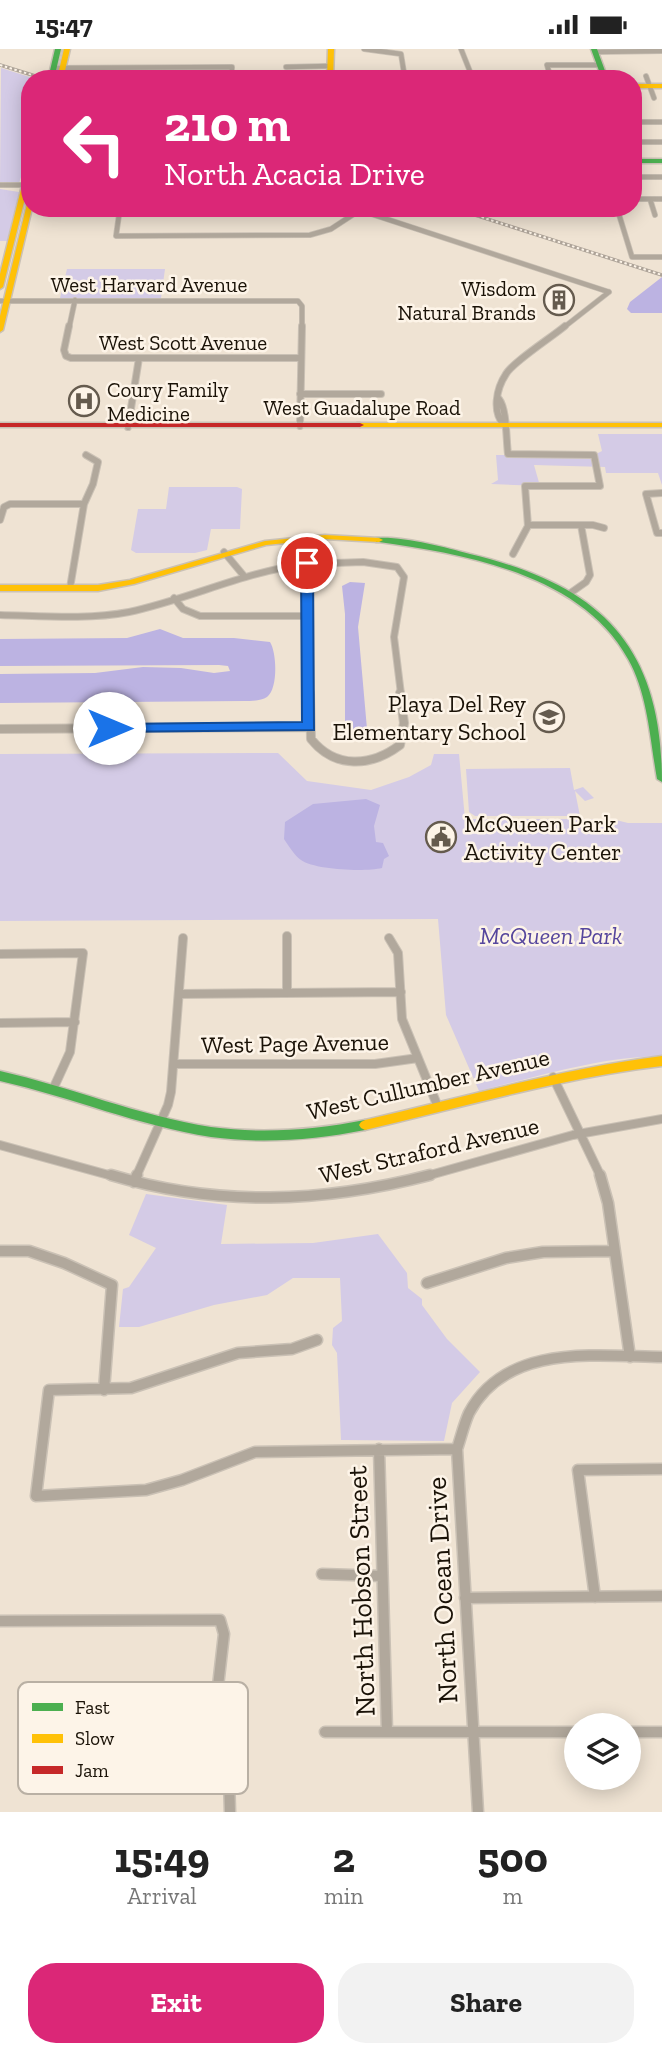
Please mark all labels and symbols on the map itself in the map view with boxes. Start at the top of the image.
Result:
street label: West Harvard Avenue [51,272,247,297]
place label: Wisdom Natural Brands [398,276,536,325]
building icon: Wisdom Natural Brands [542,283,576,317]
street label: West Scott Avenue [99,330,267,355]
place label: Coury Family Medicine [107,377,229,426]
hospital icon: Coury Family Medicine [67,384,101,418]
street label: West Guadalupe Road [263,395,461,420]
pin [277,533,337,593]
place label: Playa Del Rey Elementary School [332,689,527,746]
position arrow [72,691,146,765]
school or university icon: Playa Del Rey Elementary School [532,700,566,734]
place label: McQueen Park Activity Center [464,809,621,866]
public building icon: McQueen Park Activity Center [424,820,458,854]
park label: McQueen Park [479,921,623,950]
street label: West Page Avenue [201,1027,389,1059]
street label: West Cullumber Avenue [304,1042,552,1126]
street label: West Straford Avenue [316,1111,542,1189]
street label: North Hobson Street [340,1464,382,1717]
street label: North Ocean Drive [420,1476,464,1704]
legend [18,1682,248,1794]
text: Fast [75,1696,110,1719]
text: Slow [75,1727,115,1750]
text: Jam [75,1759,109,1782]

